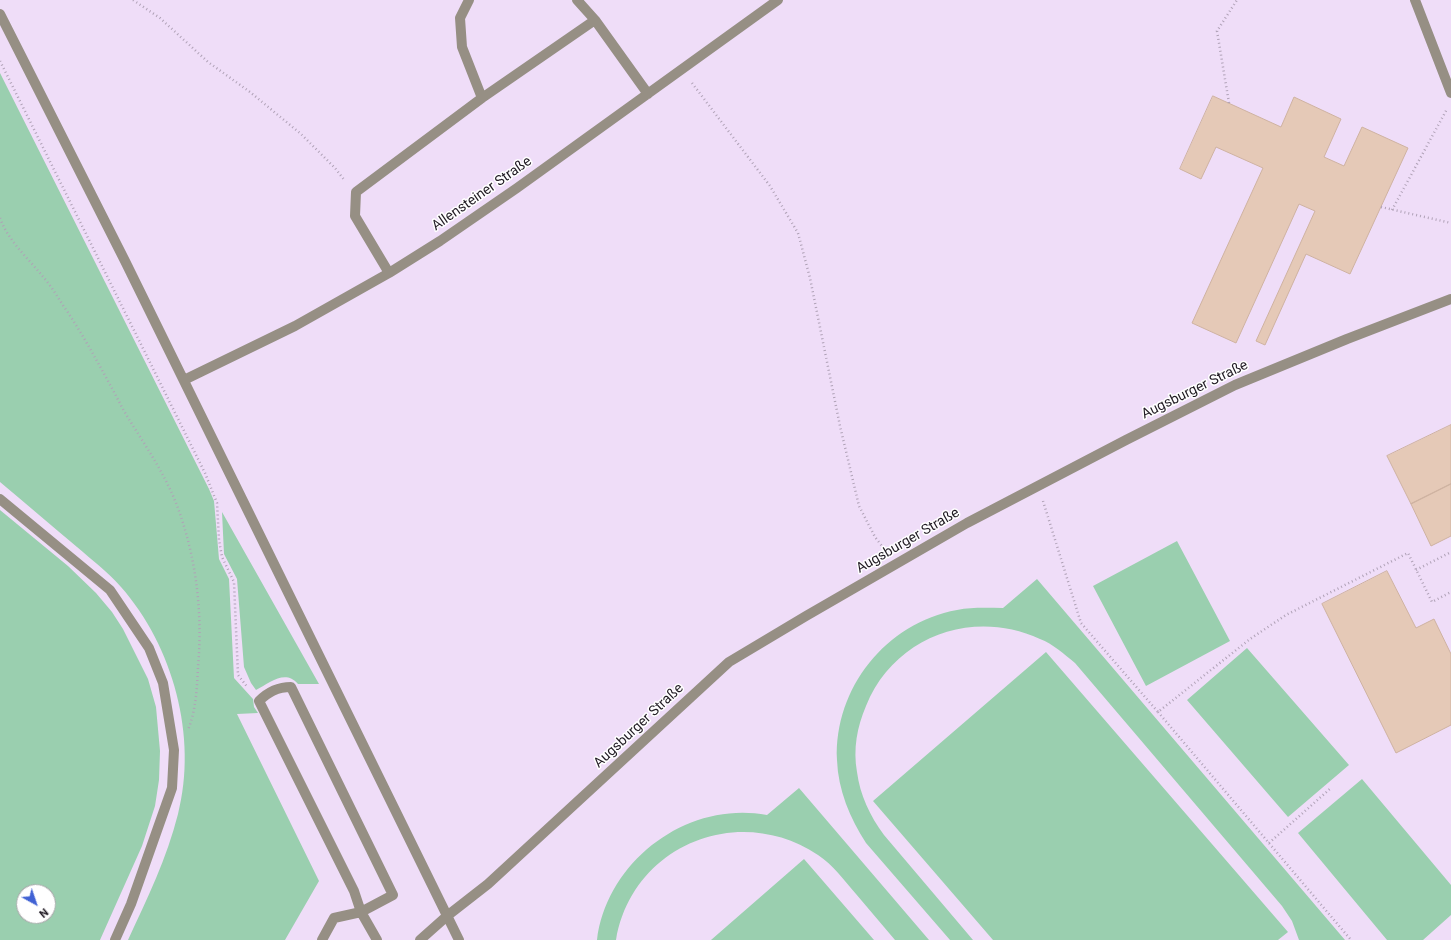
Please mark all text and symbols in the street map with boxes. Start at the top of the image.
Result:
street label: Allensteiner Straße [429,153,535,235]
street label: Augsburger Straße [1139,357,1251,423]
street label: Augsburger Straße [853,505,963,577]
street label: Augsburger Straße [591,680,687,772]
north arrow [16,884,56,924]
text: N [36,905,51,920]

